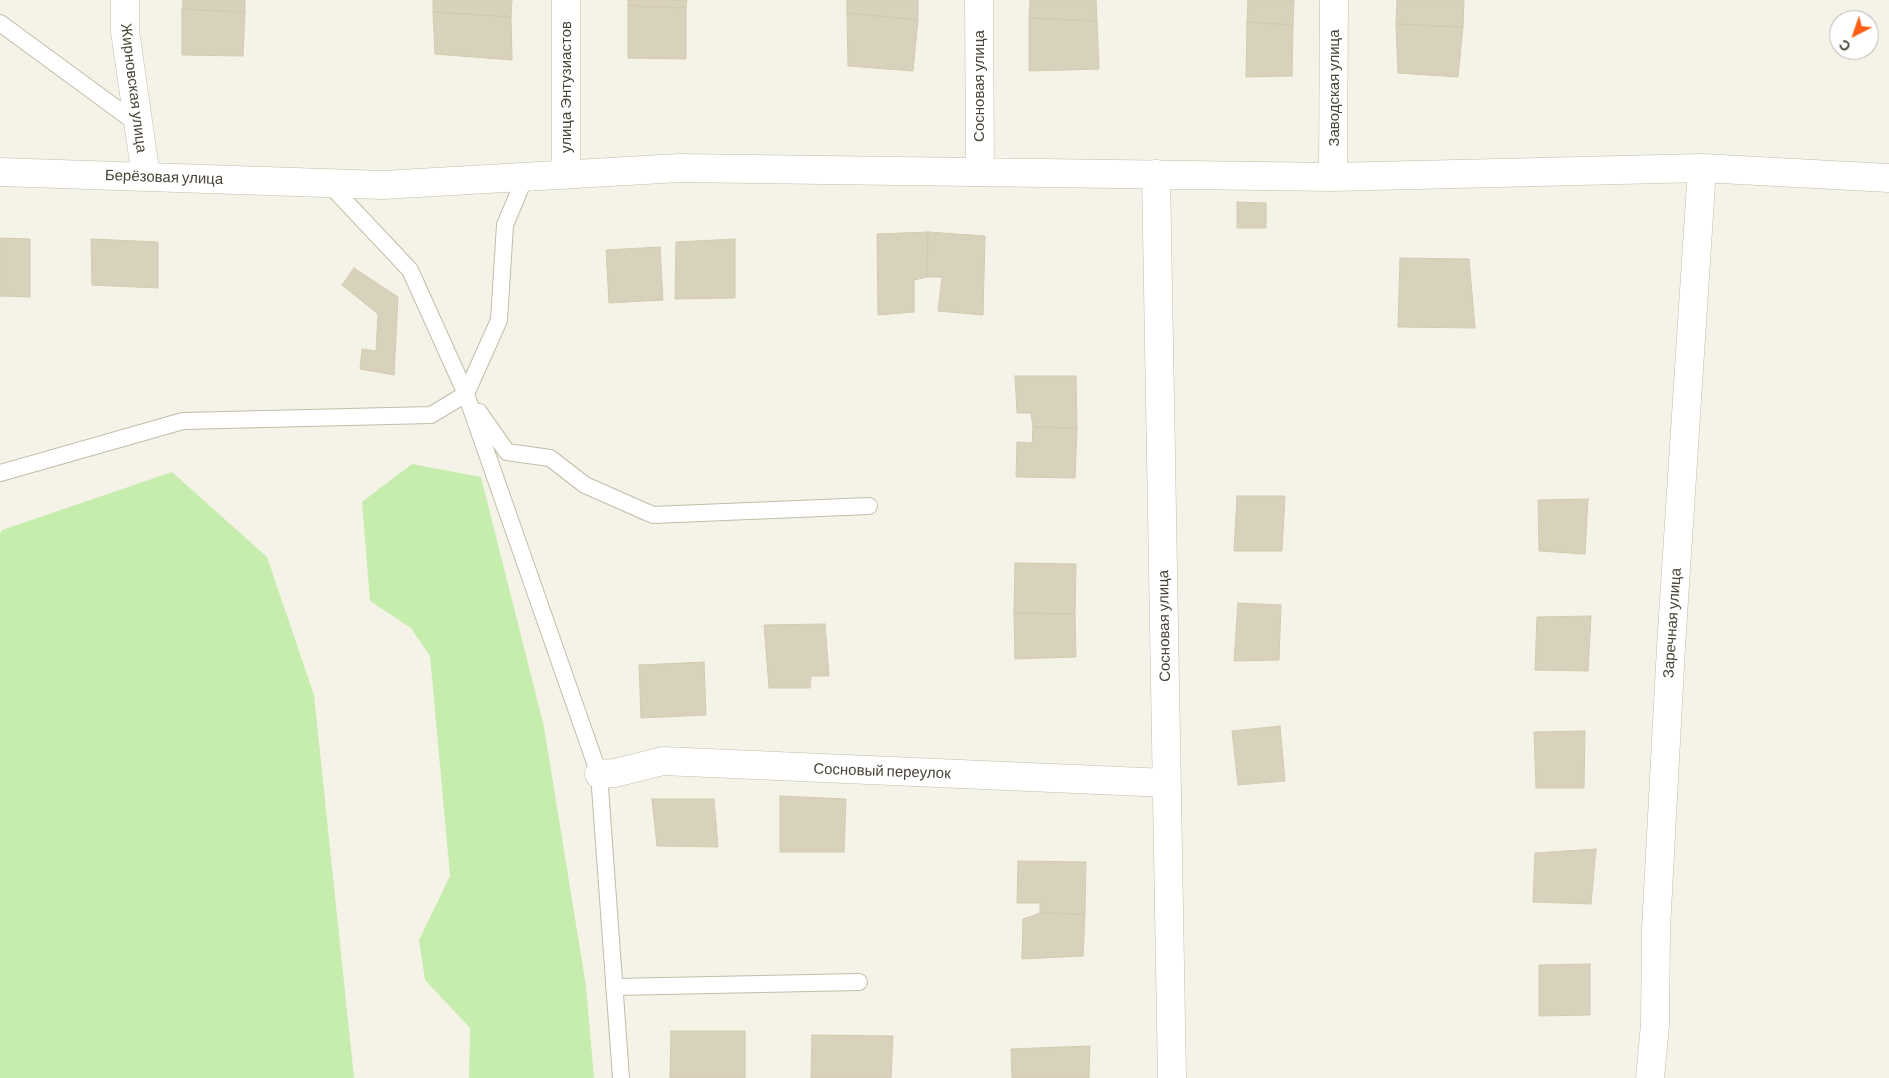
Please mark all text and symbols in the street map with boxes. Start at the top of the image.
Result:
north arrow [1829,10,1879,60]
street label: улица Энтузиастов [557,21,575,153]
street label: Жирновская улица [117,22,151,154]
street label: Заводская улица [1325,29,1343,147]
street label: Сосновая улица [970,30,988,142]
text: С [1835,36,1854,56]
street label: Берёзовая улица [105,166,223,188]
street label: Заречная улица [1659,567,1685,679]
street label: Сосновая улица [1154,570,1174,682]
street label: Сосновый переулок [813,760,951,782]

